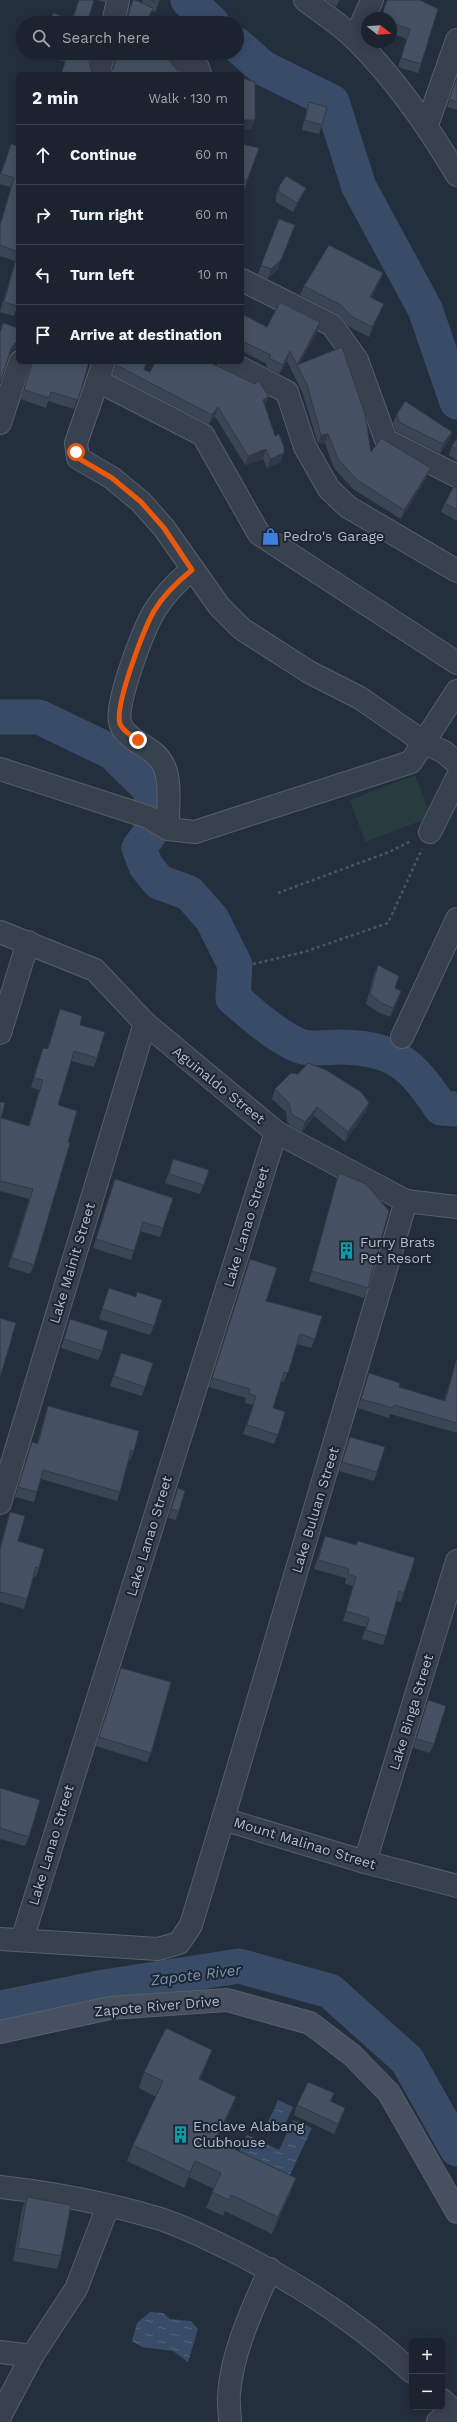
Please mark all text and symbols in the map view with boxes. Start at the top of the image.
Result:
north arrow [361,12,397,48]
search box [16,16,244,60]
icon: search [30,27,52,49]
text: Search here [62,29,150,47]
text: 2 min [32,88,78,108]
text: Walk · 130 m [149,91,228,106]
icon: ahead [32,144,54,166]
text: Continue [70,146,137,164]
text: 60 m [195,147,228,162]
icon: right [32,204,54,226]
text: Turn right [70,206,143,224]
text: 60 m [195,207,228,222]
icon: left [32,264,54,286]
text: Turn left [70,266,134,284]
text: 10 m [198,267,228,282]
icon: arrive [32,324,54,346]
text: Arrive at destination [70,326,222,344]
route start [67,443,85,461]
shop icon: Pedro's Garage [260,526,280,546]
place label: Pedro's Garage [283,528,384,544]
route end [129,731,147,749]
street label: Aguinaldo Street [170,1043,268,1127]
street label: Lake Lanao Street [220,1165,272,1289]
street label: Lake Mainit Street [46,1201,98,1325]
place label: Furry Brats Pet Resort [360,1234,435,1266]
building icon: Furry Brats Pet Resort [337,1240,357,1260]
street label: Lake Buluan Street [288,1445,342,1575]
street label: Lake Lanao Street [123,1474,175,1598]
street label: Lake Binga Street [386,1652,436,1772]
street label: Lake Lanao Street [25,1783,77,1907]
street label: Mount Malinao Street [232,1814,378,1872]
water label: Zapote River [149,1960,243,1990]
street label: Zapote River Drive [94,1993,220,2019]
place label: Enclave Alabang Clubhouse [193,2118,305,2150]
building icon: Enclave Alabang Clubhouse [170,2124,190,2144]
map controls [409,2338,445,2410]
button: + [409,2338,445,2374]
button: − [409,2374,445,2410]

